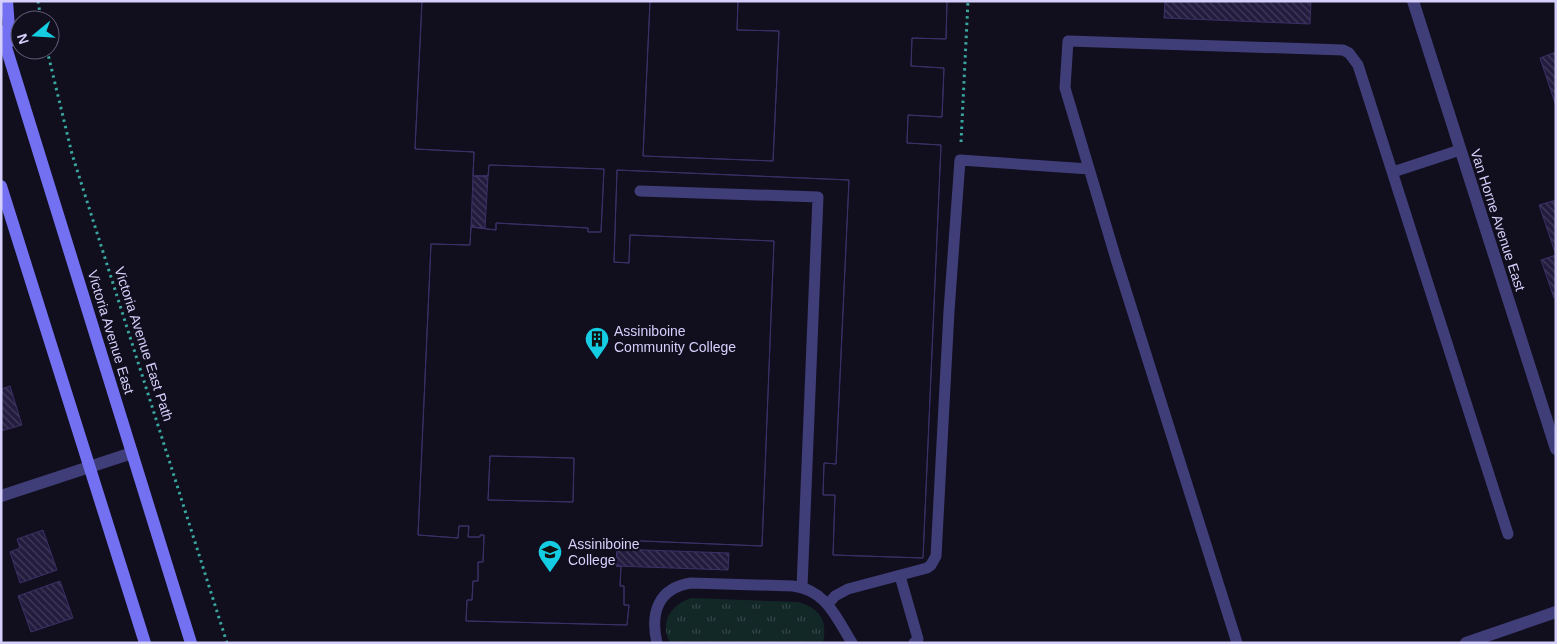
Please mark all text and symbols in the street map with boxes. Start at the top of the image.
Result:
north arrow [10,10,60,60]
text: N [13,32,32,46]
street label: Van Horne Avenue East [1468,147,1529,293]
street label: Victoria Avenue East Path [111,265,177,423]
street label: Victoria Avenue East [85,268,137,396]
place label: Assiniboine Community College [614,323,736,355]
building icon: Assiniboine Community College [584,326,610,360]
place label: Assiniboine College [568,536,640,568]
school or university icon: Assiniboine College [537,539,563,573]

